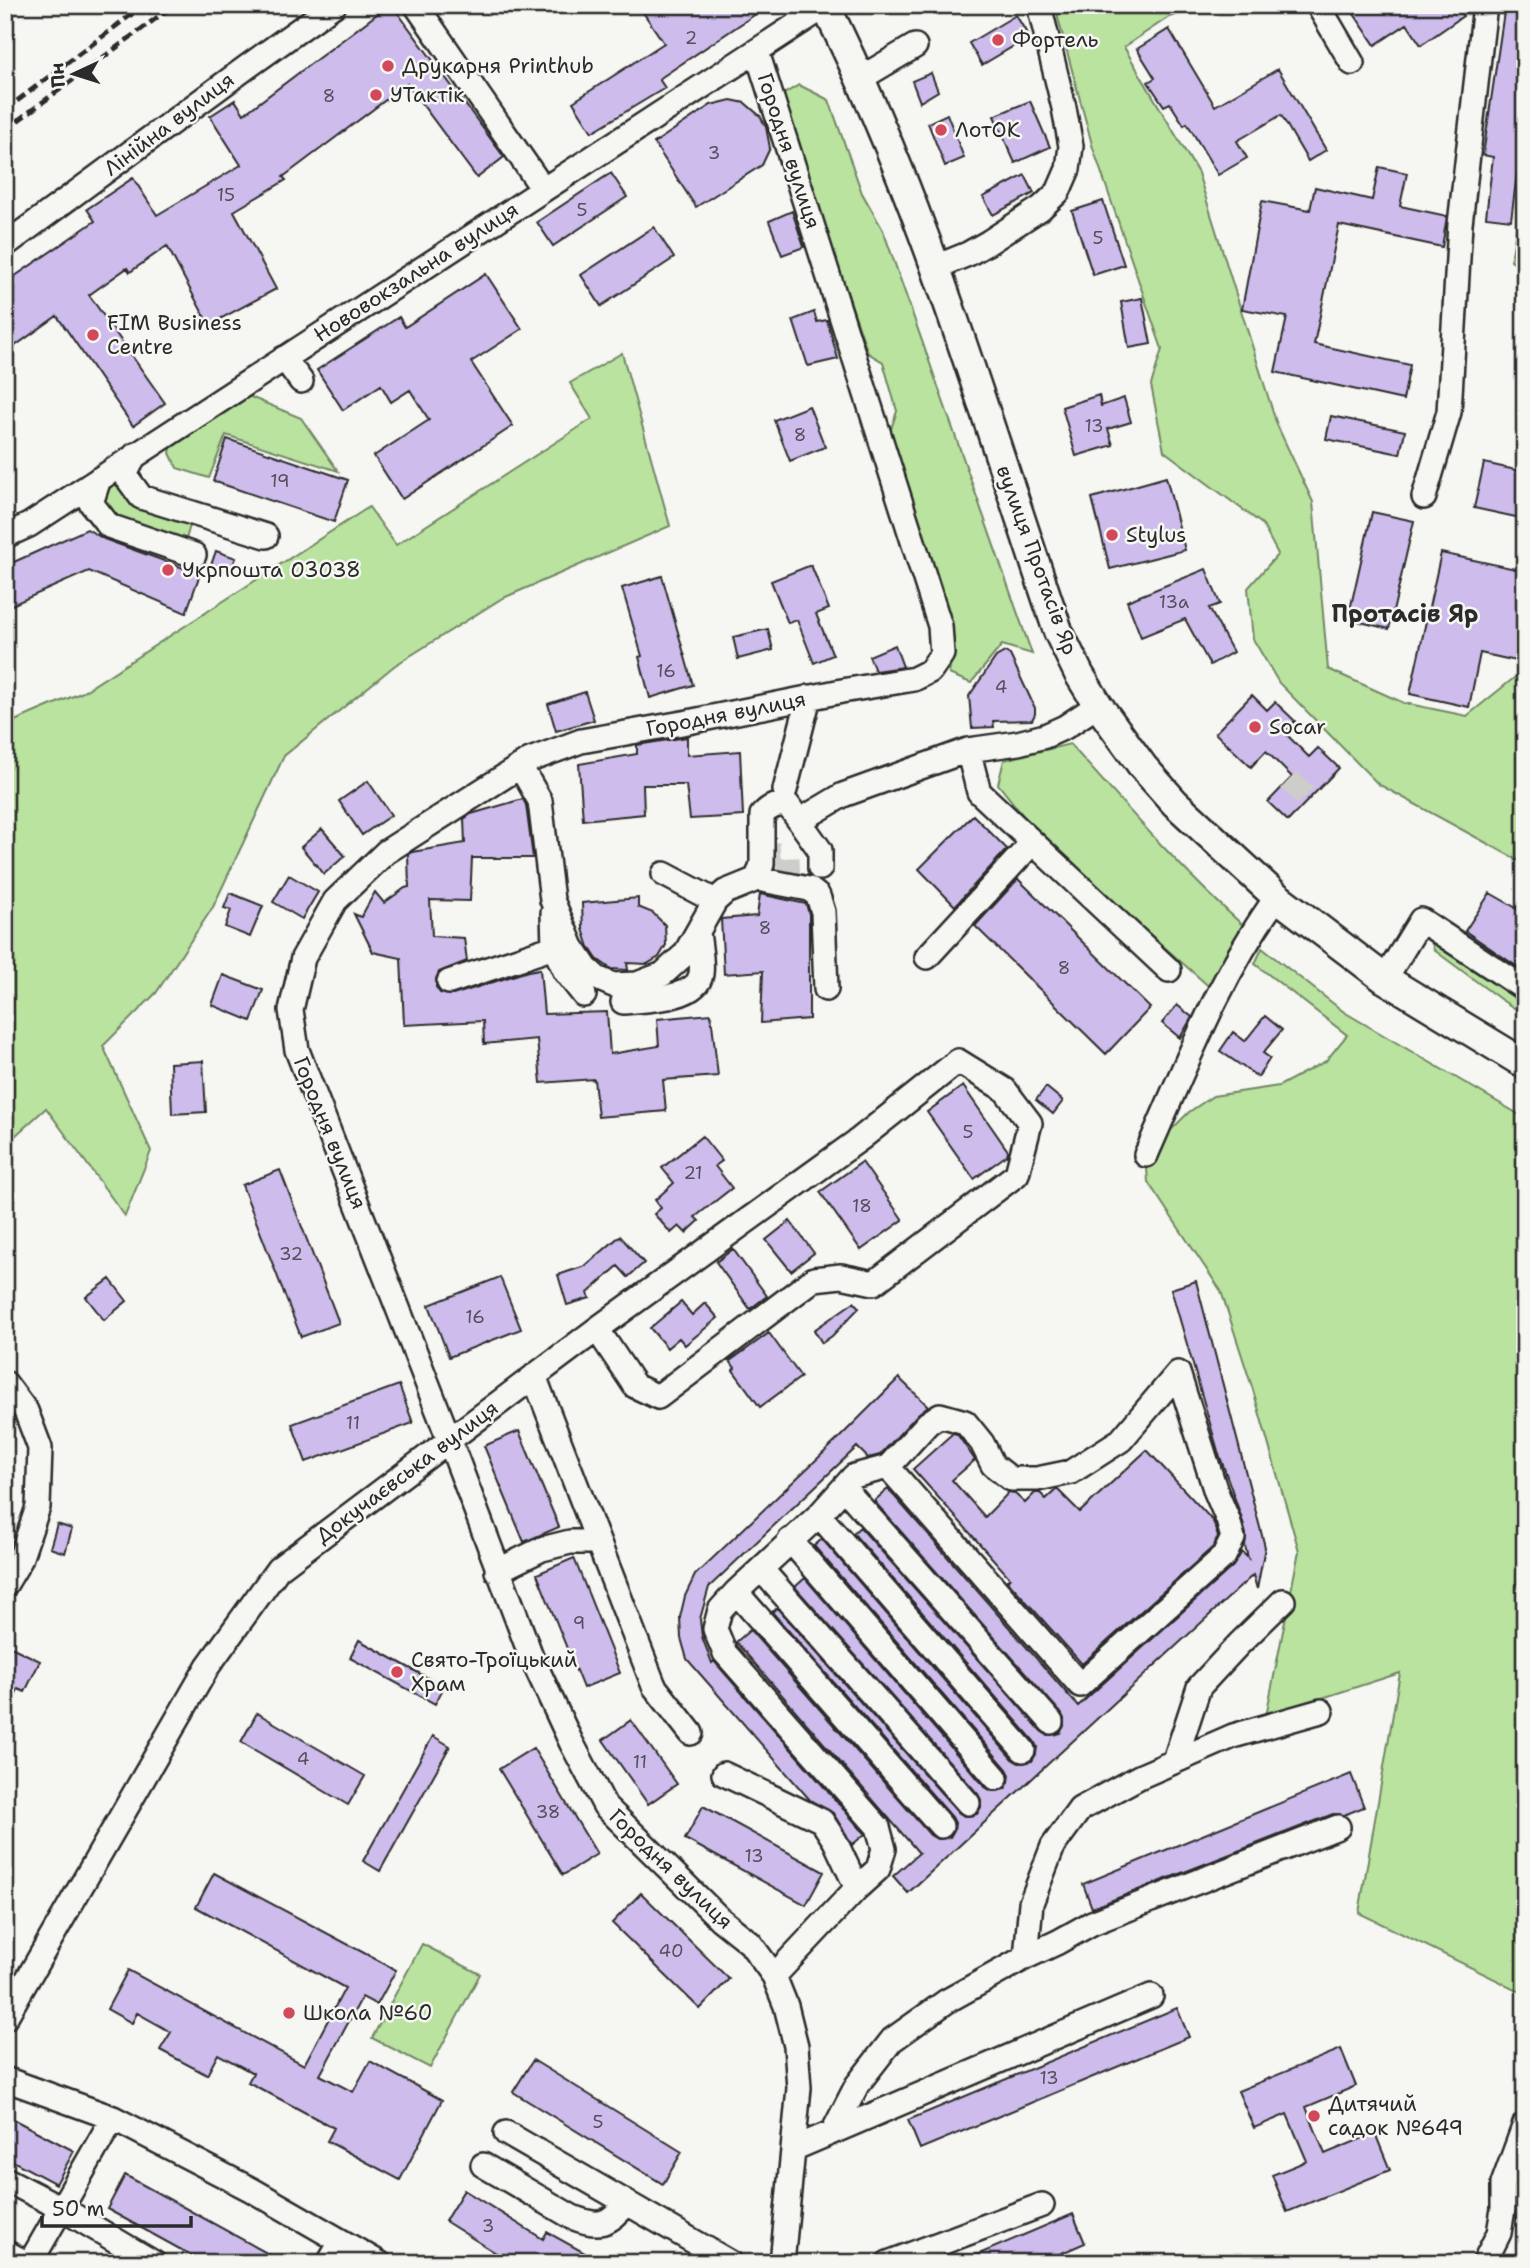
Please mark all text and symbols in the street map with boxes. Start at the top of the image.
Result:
house number: 2 [685,26,697,50]
place label: Фортель [1012,26,1098,54]
marker: Фортель [990,32,1006,48]
north arrow [38,38,108,108]
place label: Друкарня Printhub [402,52,594,80]
marker: Друкарня Printhub [380,58,396,74]
text: Пн [44,62,71,89]
street label: Лінійна вулиця [98,66,240,182]
street label: Городня вулиця [751,70,827,232]
place label: УТактік [390,81,465,109]
house number: 8 [323,84,335,108]
marker: УТактік [368,87,384,103]
place label: ЛотОК [955,116,1021,144]
marker: ЛотОК [933,122,949,138]
house number: 3 [708,141,720,165]
house number: 15 [217,183,235,207]
street label: Нововокзальна вулиця [308,195,524,349]
house number: 5 [576,198,588,222]
house number: 5 [1092,226,1104,250]
place label: FIM Business Centre [107,309,242,361]
marker: FIM Business Centre [85,327,101,343]
house number: 13 [1084,414,1104,438]
house number: 8 [794,423,806,447]
street label: вулиця Протасів Яр [990,461,1084,659]
house number: 19 [270,469,290,493]
place label: Stylus [1126,521,1187,549]
marker: Stylus [1104,527,1120,543]
place label: Укрпошта 03038 [182,556,361,584]
marker: Укрпошта 03038 [160,562,176,578]
house number: 13а [1159,590,1189,614]
district label: Протасів Яр [1332,598,1478,630]
house number: 16 [656,659,676,683]
house number: 4 [995,675,1007,699]
street label: Городня вулиця [644,685,808,743]
place label: Socar [1269,713,1326,741]
marker: Socar [1247,719,1263,735]
house number: 8 [759,916,771,940]
house number: 8 [1058,956,1070,980]
street label: Городня вулиця [287,1053,373,1213]
house number: 5 [962,1120,974,1144]
house number: 21 [683,1161,703,1185]
house number: 18 [852,1194,872,1218]
house number: 32 [279,1242,303,1266]
house number: 16 [465,1305,485,1329]
street label: Докучаєвська вулиця [310,1394,504,1550]
house number: 11 [346,1411,360,1435]
house number: 9 [573,1611,585,1635]
place label: Свято-Троїцький Храм [411,1646,578,1698]
marker: Свято-Троїцький Храм [389,1664,405,1680]
house number: 4 [297,1747,309,1771]
house number: 11 [633,1750,647,1774]
house number: 38 [536,1800,560,1824]
street label: Городня вулиця [603,1803,739,1935]
house number: 13 [744,1844,764,1868]
house number: 40 [658,1939,684,1963]
place label: Школа №60 [303,1999,432,2027]
marker: Школа №60 [281,2005,297,2021]
house number: 13 [1039,2066,1059,2090]
place label: Дитячий садок №649 [1328,2090,1463,2142]
marker: Дитячий садок №649 [1306,2108,1322,2124]
house number: 5 [592,2110,604,2134]
scale bar [42,2184,191,2228]
text: 50 m [52,2195,105,2223]
house number: 3 [482,2214,494,2238]

